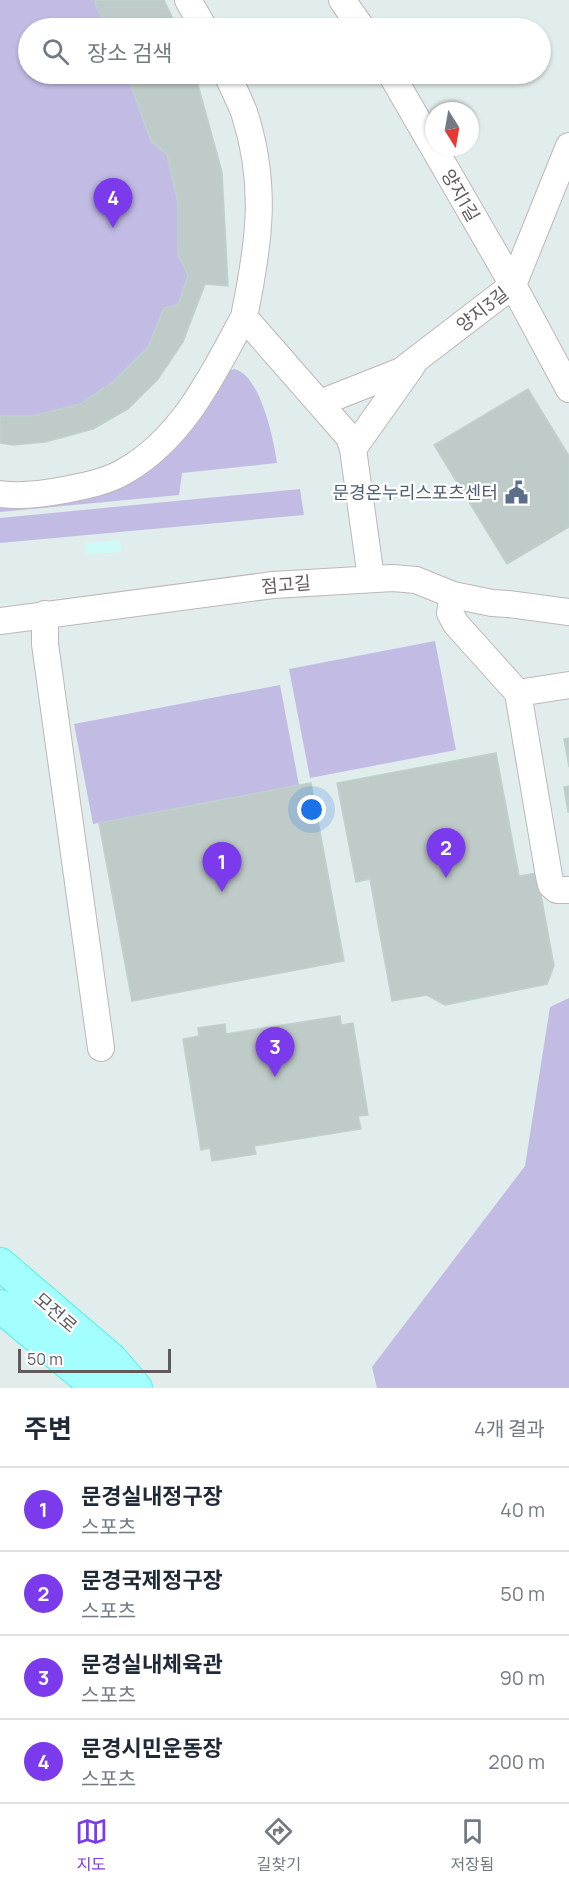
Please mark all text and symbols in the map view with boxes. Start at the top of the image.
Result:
search box [18,18,551,84]
icon: search [39,35,72,68]
text: 장소 검색 [87,38,172,68]
north arrow [425,102,479,156]
street label: 양지1길 [436,164,486,226]
pin: 4 [94,178,132,228]
street label: 양지3길 [451,281,513,337]
public building icon: 문경온누리스포츠센터 [503,479,529,505]
place label: 문경온누리스포츠센터 [332,480,498,504]
street label: 점고길 [260,570,312,598]
your location [297,795,326,824]
pin: 2 [426,828,466,878]
pin: 1 [202,842,242,892]
pin: 3 [256,1028,294,1077]
street label: 모전로 [29,1287,83,1337]
scale bar [18,1346,171,1374]
text: 50 m [27,1348,63,1370]
text: 주변 [24,1410,72,1446]
text: 4개 결과 [474,1415,545,1442]
text: 문경실내정구장 [81,1481,223,1511]
text: 1 [39,1496,48,1523]
text: 40 m [500,1496,545,1523]
text: 스포츠 [81,1513,136,1540]
text: 문경국제정구장 [81,1565,223,1595]
text: 2 [38,1580,49,1607]
text: 50 m [500,1580,545,1607]
text: 스포츠 [81,1597,136,1624]
text: 문경실내체육관 [81,1649,223,1679]
text: 3 [38,1664,49,1691]
text: 90 m [499,1664,545,1691]
text: 스포츠 [81,1681,136,1708]
text: 문경시민운동장 [81,1733,223,1763]
text: 4 [37,1748,50,1775]
text: 200 m [488,1748,545,1775]
text: 스포츠 [81,1765,136,1792]
tab: 지도 [75,1815,108,1875]
tab: 길찾기 [257,1815,301,1875]
tab: 저장됨 [450,1815,494,1875]

